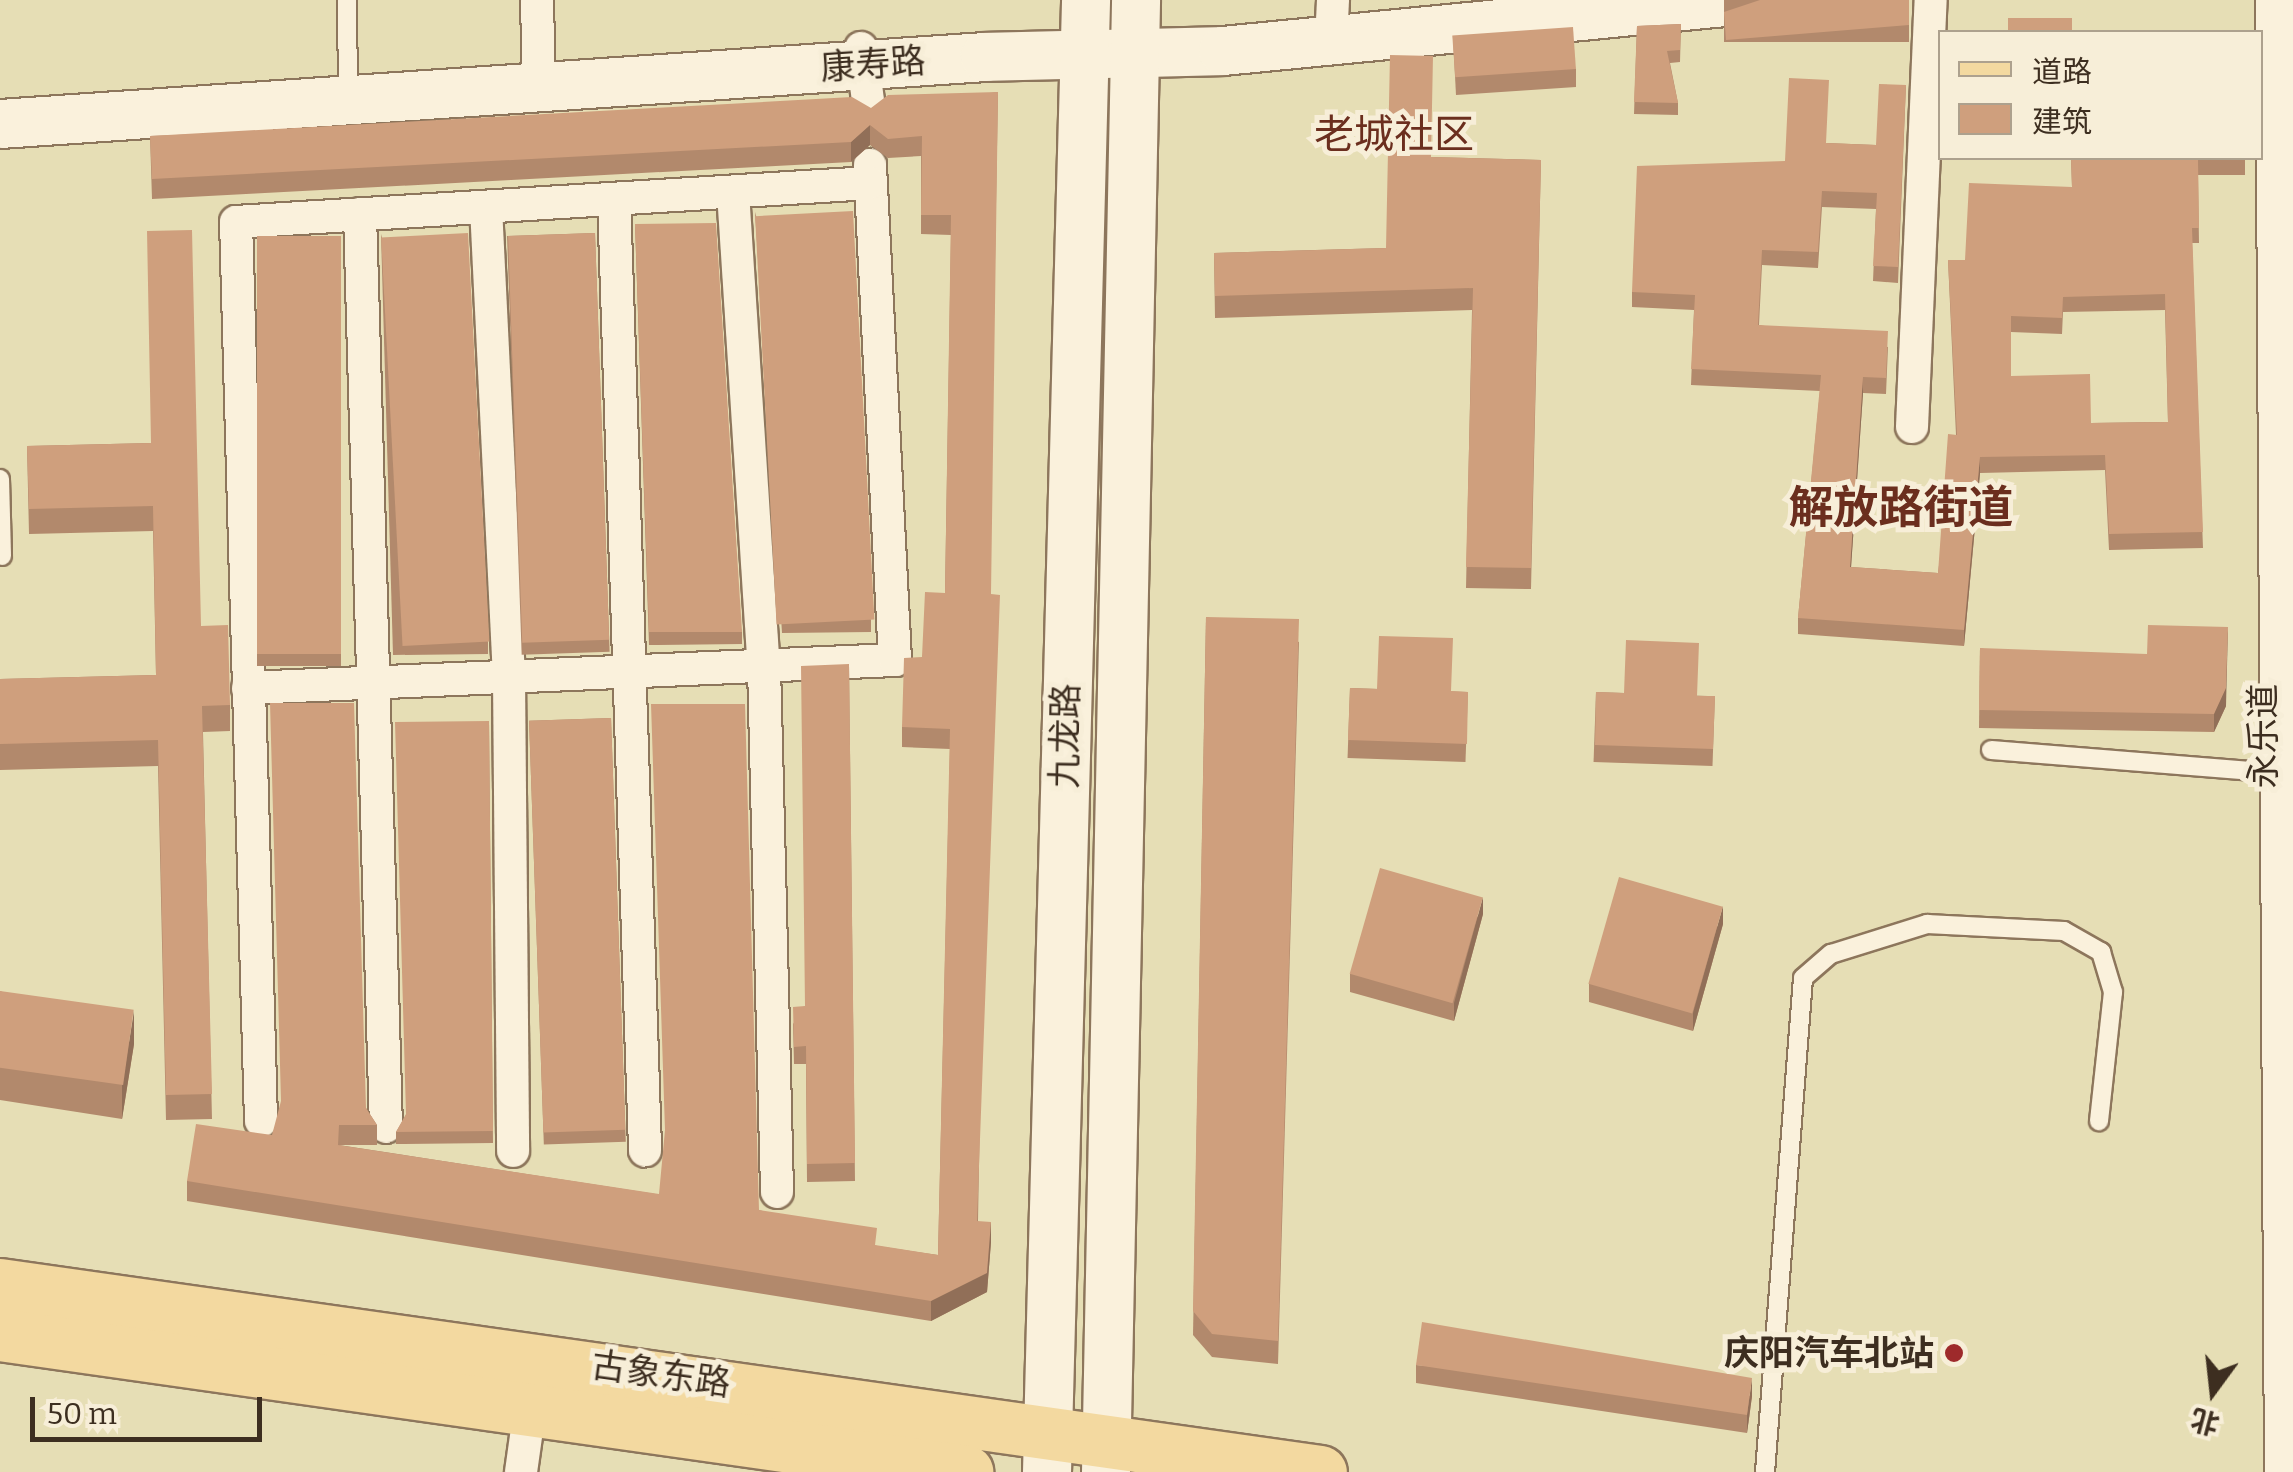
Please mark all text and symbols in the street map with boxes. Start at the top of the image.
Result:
legend [1938,30,2263,160]
street label: 康寿路 [819,39,927,89]
text: 道路 [2032,54,2092,90]
text: 建筑 [2032,104,2092,140]
district label: 老城社区 [1314,111,1474,159]
district label: 解放路街道 [1789,482,2013,536]
street label: 九龙路 [1043,683,1087,789]
street label: 永乐道 [2242,684,2284,788]
place label: 庆阳汽车北站 [1724,1332,1934,1374]
marker: 庆阳汽车北站 [1943,1342,1965,1364]
north arrow [2163,1342,2263,1442]
street label: 古象东路 [589,1343,733,1405]
scale bar [35,1377,268,1439]
text: 50 m [47,1396,117,1432]
text: 北 [2187,1402,2223,1441]

